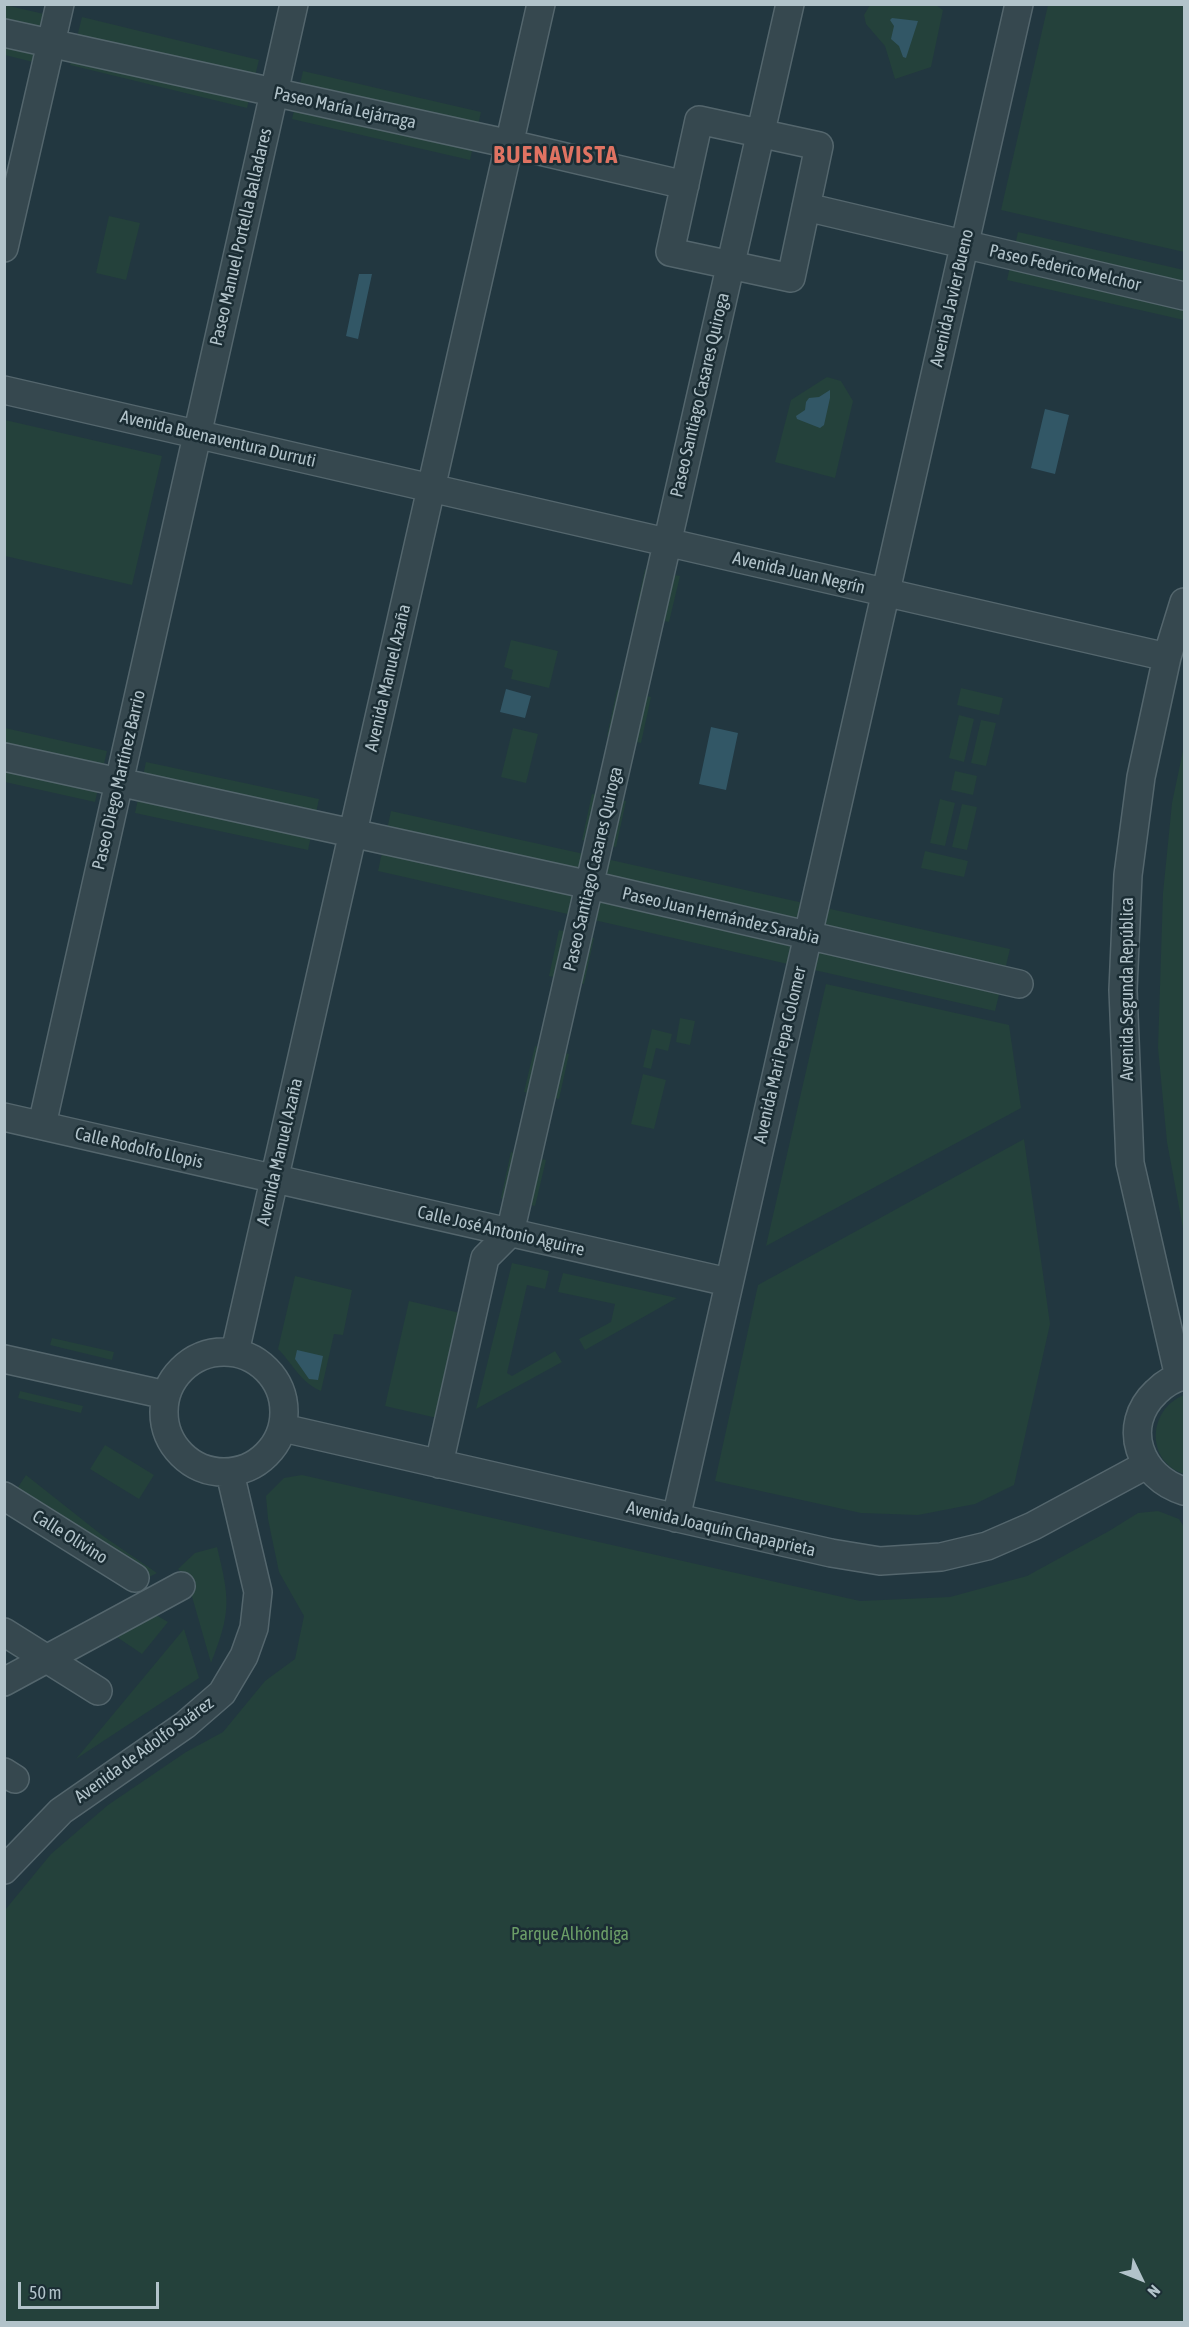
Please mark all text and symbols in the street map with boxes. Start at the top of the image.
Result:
street label: Paseo María Lejárraga [272,82,418,134]
street label: Paseo Manuel Portella Balladares [205,126,277,348]
district label: BUENAVISTA [493,141,619,169]
street label: Avenida Javier Bueno [926,227,978,369]
street label: Paseo Federico Melchor [987,240,1143,296]
street label: Paseo Santiago Casares Quiroga [666,291,734,499]
street label: Avenida Buenaventura Durruti [118,406,318,472]
street label: Avenida Juan Negrín [731,547,867,599]
street label: Avenida Manuel Azaña [361,602,415,754]
street label: Paseo Diego Martínez Barrio [88,688,150,872]
street label: Paseo Santiago Casares Quiroga [559,765,627,973]
street label: Paseo Juan Hernández Sarabia [620,883,822,949]
street label: Avenida Segunda República [1116,897,1138,1081]
street label: Avenida Mari Pepa Colomer [749,964,811,1146]
street label: Avenida Manuel Azaña [253,1076,307,1228]
street label: Calle Rodolfo Llopis [73,1123,205,1173]
street label: Calle José Antonio Aguirre [415,1201,587,1261]
street label: Avenida Joaquín Chapaprieta [624,1497,818,1561]
street label: Calle Olivino [28,1505,112,1569]
street label: Avenida de Adolfo Suárez [70,1692,218,1808]
park label: Parque Alhóndiga [511,1923,629,1945]
north arrow [1111,2249,1171,2309]
scale bar [21,2270,162,2308]
text: 50 m [29,2282,61,2303]
text: N [1144,2282,1164,2301]

